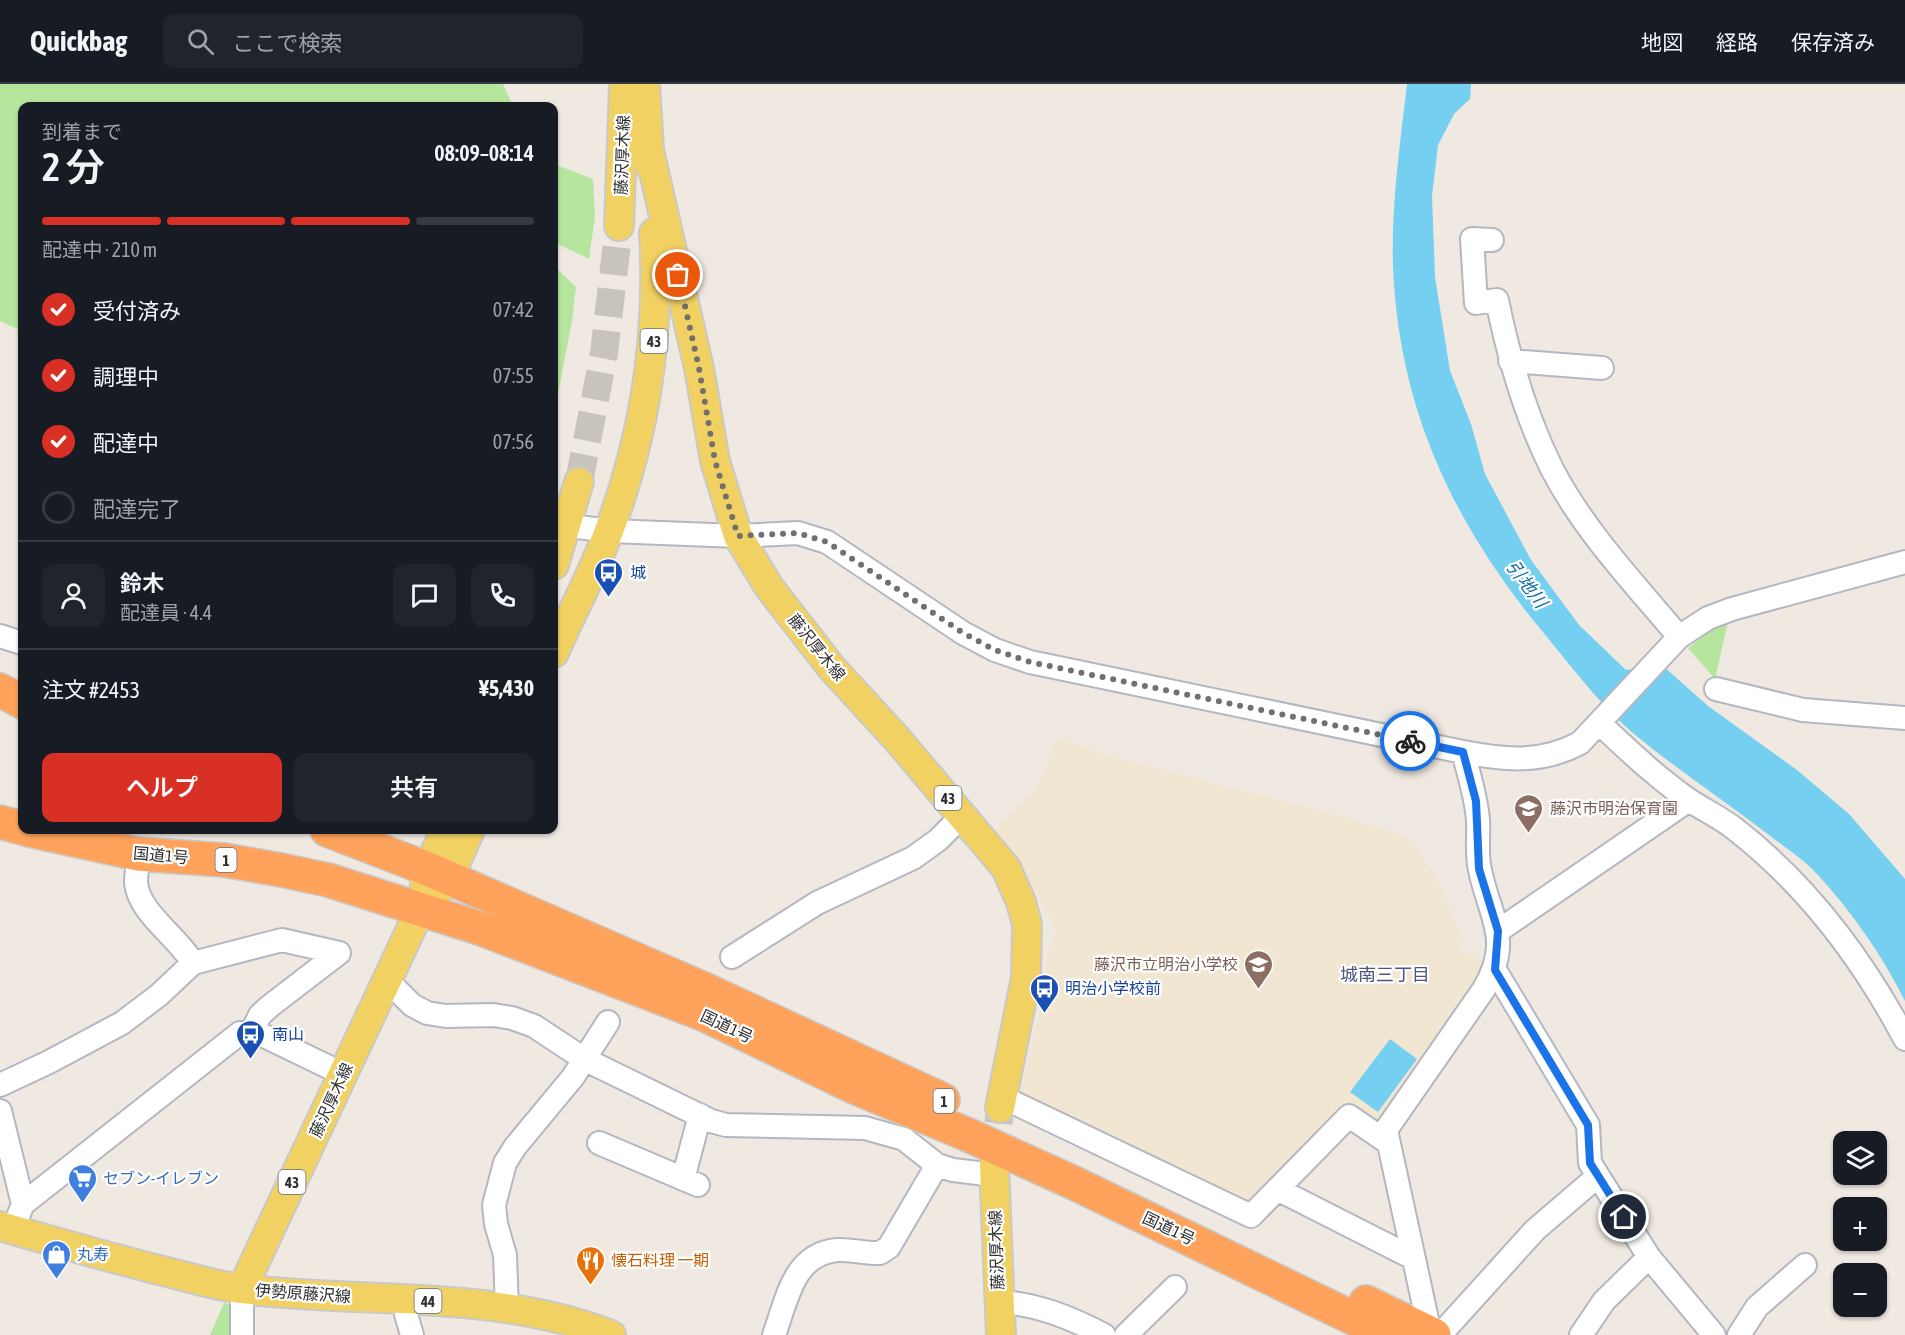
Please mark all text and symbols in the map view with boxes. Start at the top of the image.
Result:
search box [163,14,583,68]
text: Quickbag [30,25,127,57]
icon: search [184,25,217,58]
text: ここで検索 [232,30,342,56]
text: 地図 [1641,30,1683,54]
text: 経路 [1716,30,1758,54]
text: 保存済み [1791,30,1875,54]
street label: 藤沢厚木線 [612,115,632,195]
text: 到着まで [42,120,122,143]
text: 08:09–08:14 [434,140,534,166]
text: 2 分 [42,145,105,189]
text: 配達中 · 210 m [42,238,157,261]
pin [652,249,703,300]
icon: bag [661,258,694,291]
icon: check [42,293,75,326]
text: 受付済み [93,298,181,324]
text: 07:42 [493,298,534,321]
road number: 43 [640,329,668,353]
icon: check [42,359,75,392]
text: 調理中 [93,364,159,390]
text: 07:55 [493,364,534,387]
icon: check [42,425,75,458]
text: 配達中 [93,430,159,456]
text: 07:56 [493,430,534,453]
text: 配達完了 [93,496,181,522]
bus stop icon: 城 [593,556,625,598]
water label: 引地川 [1502,556,1553,613]
place label: 城 [630,563,646,581]
button: person [42,564,105,627]
button: chat [393,564,456,627]
button: phone [471,564,534,627]
text: 鈴木 [120,570,164,596]
text: 配達員 · 4.4 [120,601,212,624]
street label: 藤沢厚木線 [785,610,849,684]
text: ¥5,430 [479,675,534,701]
text: 注文 #2453 [42,677,140,703]
courier [1380,711,1440,771]
icon: bike [1394,725,1427,758]
button: ヘルプ [42,753,282,822]
button: 共有 [294,753,534,822]
road number: 43 [934,786,962,810]
school or university icon: 藤沢市明治保育園 [1513,792,1545,834]
place label: 藤沢市明治保育園 [1550,799,1678,817]
street label: 国道1号 [133,844,189,866]
road number: 1 [216,848,236,872]
school or university icon: 藤沢市立明治小学校 [1243,948,1275,990]
place label: 藤沢市立明治小学校 [1094,955,1238,973]
district label: 城南三丁目 [1340,964,1430,985]
bus stop icon: 明治小学校前 [1028,972,1060,1014]
place label: 明治小学校前 [1065,979,1161,997]
street label: 国道1号 [698,1006,756,1046]
bus stop icon: 南山 [235,1018,267,1060]
place label: 南山 [272,1025,304,1043]
street label: 藤沢厚木線 [306,1060,356,1140]
road number: 1 [934,1089,954,1113]
map controls [1833,1131,1887,1317]
button: layers [1833,1131,1887,1185]
supermarket icon: セブン-イレブン [66,1162,98,1204]
place label: セブン-イレブン [103,1169,219,1187]
road number: 43 [278,1170,306,1194]
pin [1598,1191,1649,1242]
button: + [1833,1197,1887,1251]
icon: home [1607,1200,1640,1233]
street label: 国道1号 [1140,1208,1198,1248]
street label: 藤沢厚木線 [986,1210,1006,1290]
shop icon: 丸寿 [40,1238,72,1280]
restaurant icon: 懐石料理 一期 [574,1244,606,1286]
place label: 丸寿 [77,1245,109,1263]
place label: 懐石料理 一期 [611,1251,709,1269]
button: − [1833,1263,1887,1317]
street label: 伊勢原藤沢線 [254,1281,352,1305]
road number: 44 [414,1289,442,1313]

